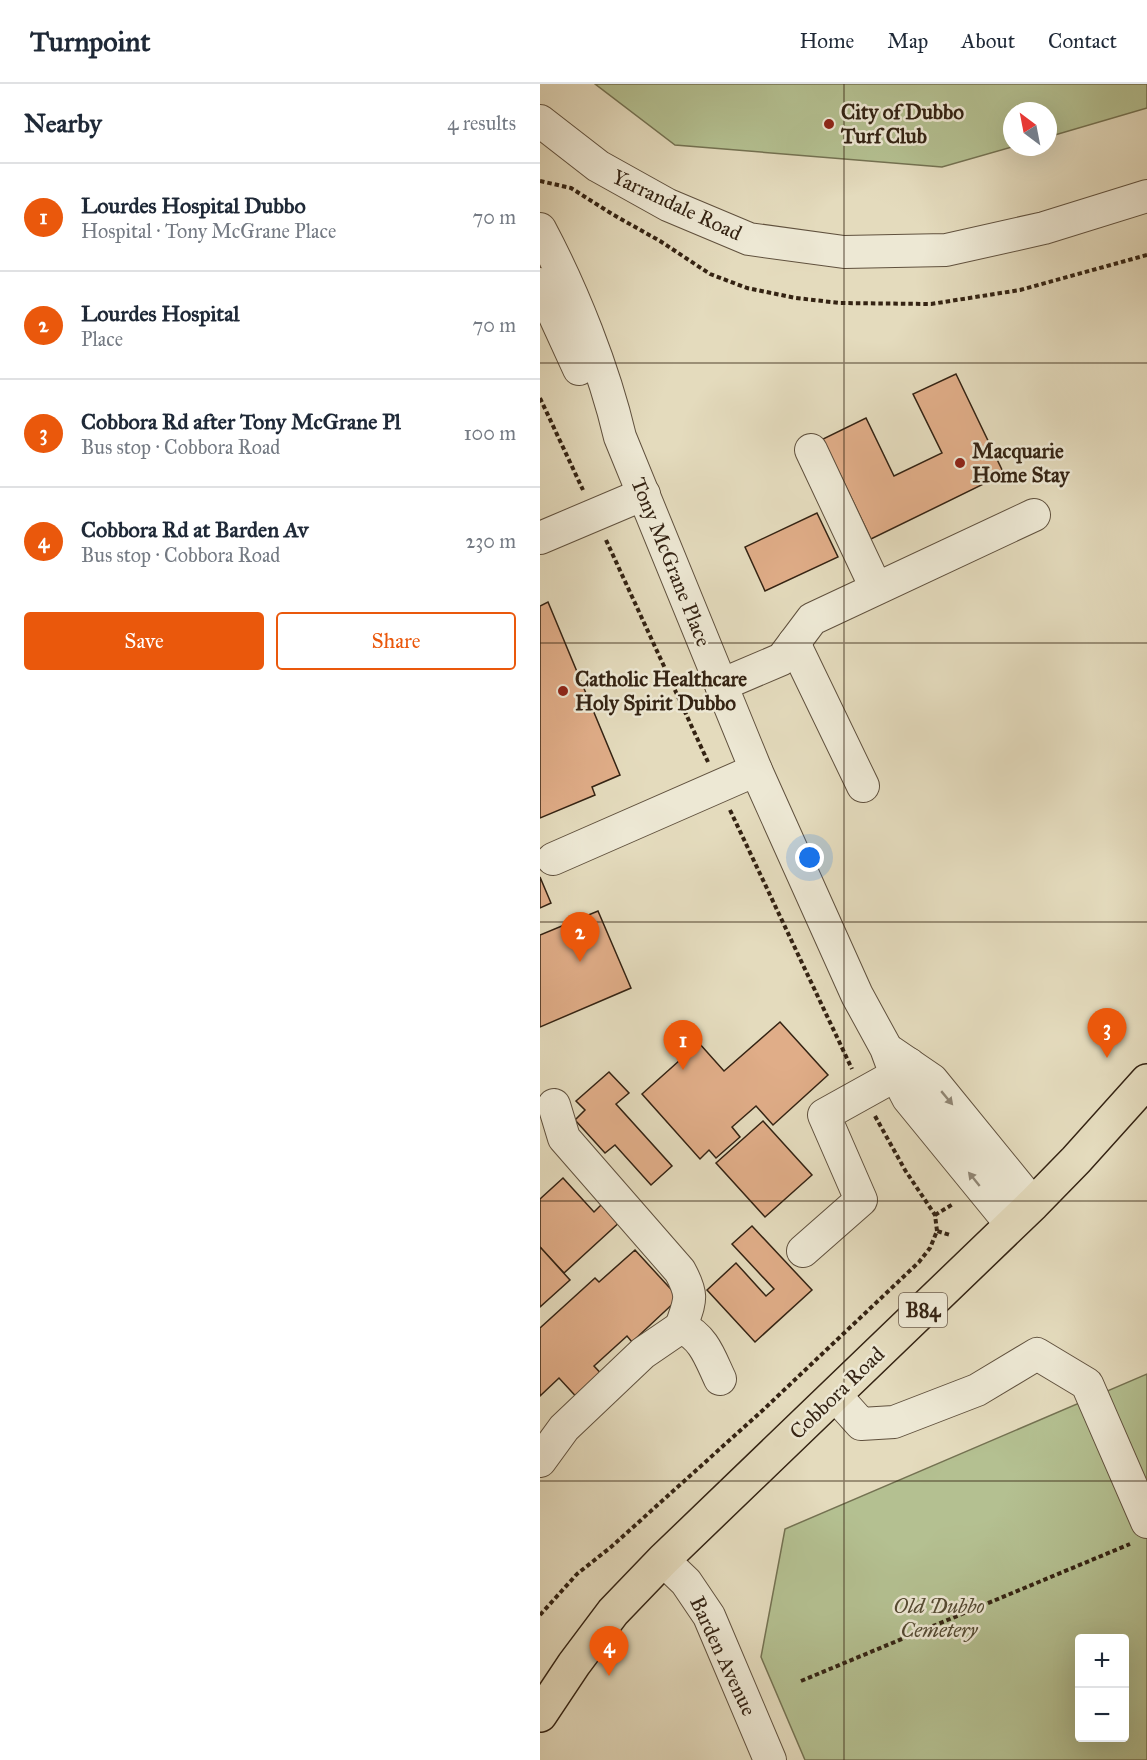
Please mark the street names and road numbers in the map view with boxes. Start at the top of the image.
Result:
street label: Yarrandale Road [608,164,746,247]
street label: Tony McGrane Place [625,474,717,651]
road number: B84 [899,1293,947,1327]
street label: Cobbora Road [784,1341,890,1445]
street label: Barden Avenue [684,1592,762,1720]

